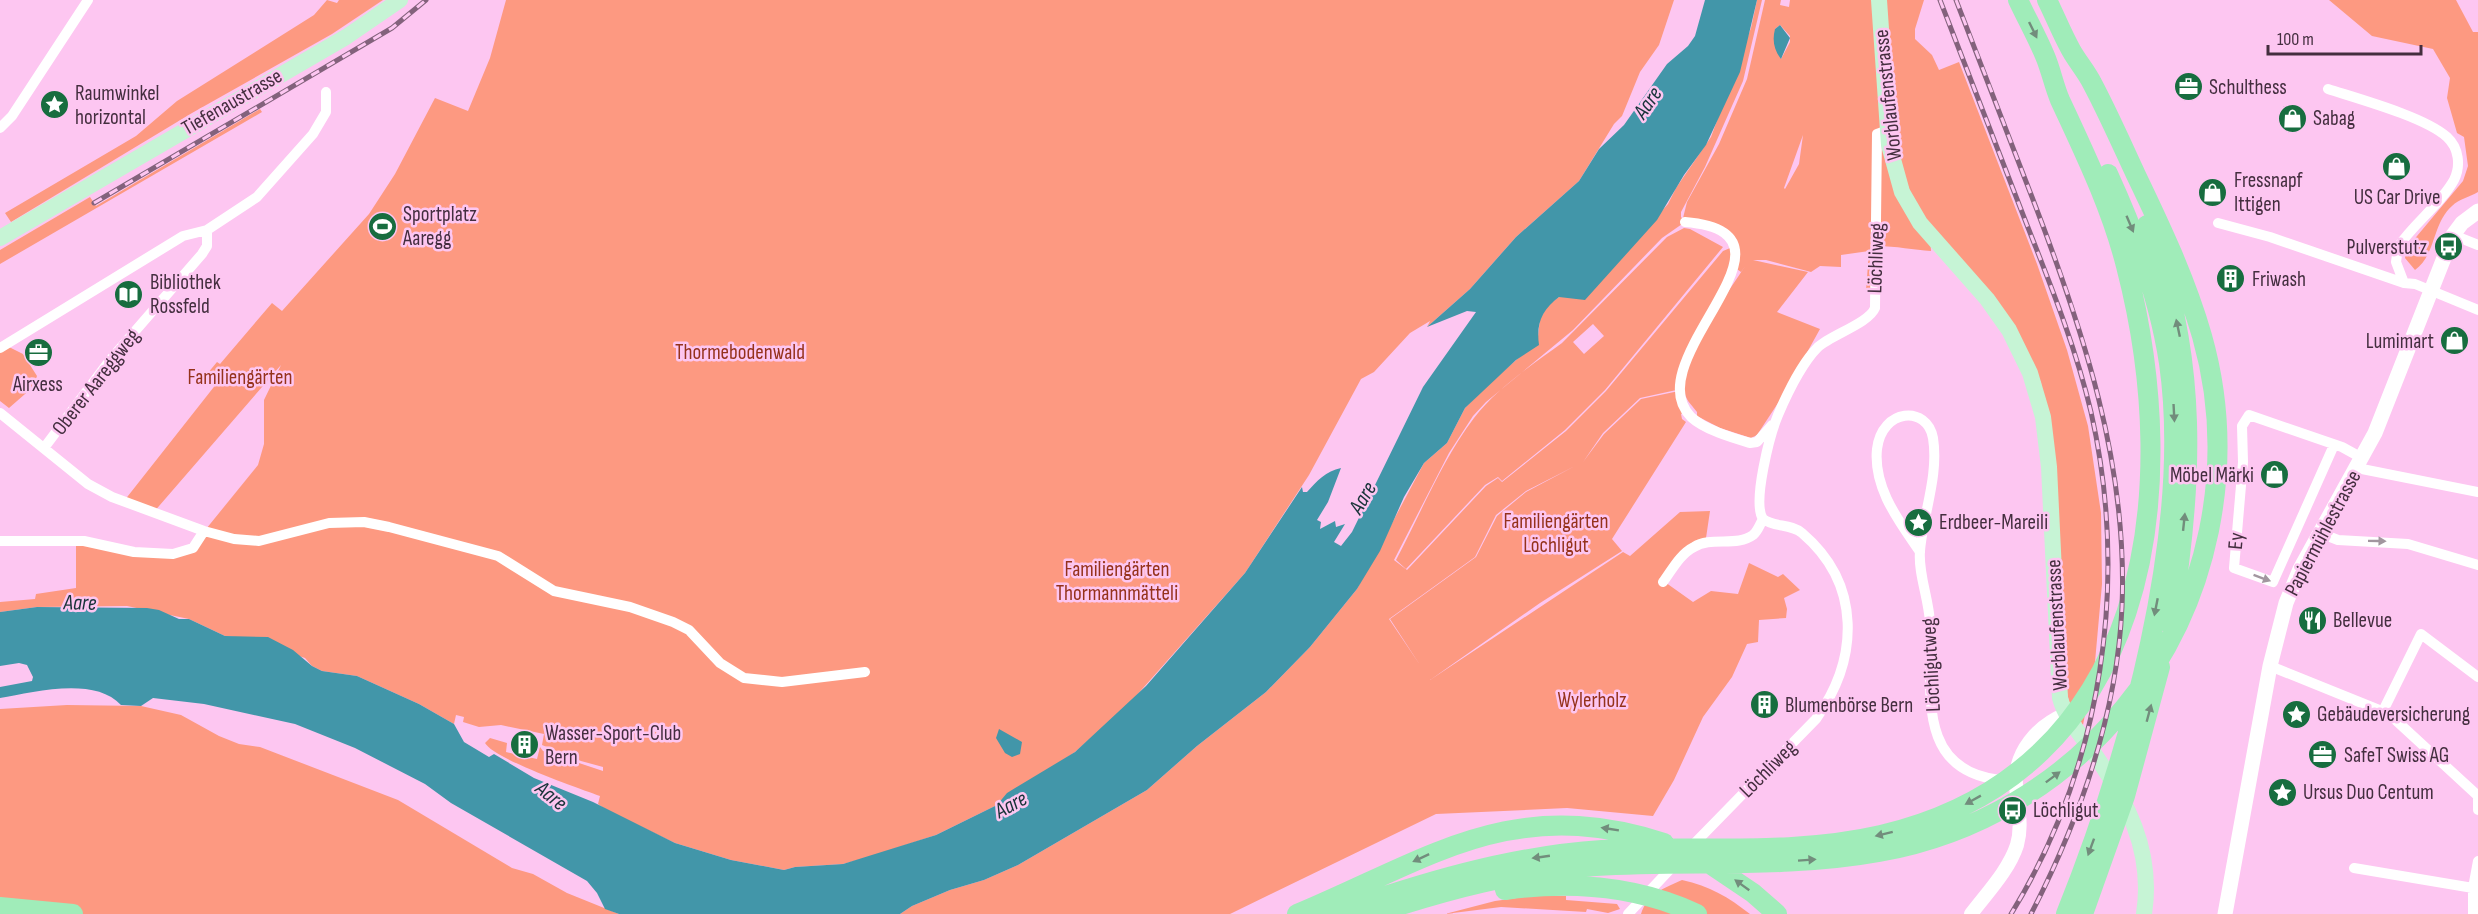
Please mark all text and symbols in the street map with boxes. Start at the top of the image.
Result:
scale bar [2268,18,2421,56]
one-way arrow [2028,21,2037,38]
street label: Worblaufenstrasse [1869,28,1907,162]
text: 100 m [2277,29,2314,50]
street label: Tiefenaustrasse [177,63,287,141]
office icon: Schulthess [2172,71,2204,103]
place label: Schulthess [2209,75,2287,100]
place label: Raumwinkel horizontal [75,81,159,130]
water label: Aare [1627,81,1669,125]
place icon: Raumwinkel horizontal [38,89,70,121]
shop icon: Sabag [2276,102,2308,134]
place label: Sabag [2313,106,2355,131]
shop icon: US Car Drive [2381,150,2413,182]
place label: Fressnapf Ittigen [2234,168,2304,217]
shop icon: Fressnapf Ittigen [2197,176,2229,208]
place label: US Car Drive [2354,185,2440,210]
place label: Sportplatz Aaregg [402,202,477,251]
sports icon: Sportplatz Aaregg [366,210,398,242]
one-way arrow [2126,215,2135,233]
street label: Löchliweg [1862,222,1890,294]
bus stop icon: Pulverstutz [2432,231,2464,263]
place label: Pulverstutz [2347,235,2427,260]
building icon: Friwash [2215,263,2247,295]
place label: Friwash [2252,267,2306,292]
place label: Bibliothek Rossfeld [150,270,221,319]
library icon: Bibliothek Rossfeld [113,278,145,310]
one-way arrow [2173,318,2182,337]
street label: Oberer Aareggweg [47,324,145,440]
shop icon: Lumimart [2439,325,2471,357]
place label: Lumimart [2366,329,2434,354]
office icon: Airxess [22,337,54,369]
park label: Thormebodenwald [675,340,805,365]
park label: Familiengärten [188,365,292,390]
place label: Airxess [12,372,63,397]
one-way arrow [2169,404,2178,423]
shop icon: Möbel Märki [2259,459,2291,491]
place label: Möbel Märki [2170,463,2254,488]
street label: Papiermühlestrasse [2279,466,2367,600]
water label: Aare [1342,477,1383,520]
place icon: Erdbeer-Mareili [1902,506,1934,538]
park label: Familiengärten Löchligut [1504,509,1608,558]
place label: Erdbeer-Mareili [1939,510,2048,535]
one-way arrow [2179,512,2189,531]
street label: Ey [2223,532,2249,550]
one-way arrow [2367,536,2386,546]
park label: Familiengärten Thormannmätteli [1056,557,1178,606]
street label: Worblaufenstrasse [2041,559,2073,691]
one-way arrow [2253,573,2271,583]
water label: Aare [62,589,97,617]
one-way arrow [2151,597,2160,616]
restaurant icon: Bellevue [2296,604,2328,636]
place label: Bellevue [2333,608,2392,633]
street label: Löchligutweg [1916,617,1946,713]
park label: Wylerholz [1557,688,1627,713]
building icon: Blumenbörse Bern [1748,689,1780,721]
place label: Blumenbörse Bern [1785,693,1913,718]
place icon: Gebäudeversicherung [2280,698,2312,730]
place label: Gebäudeversicherung [2317,702,2470,727]
one-way arrow [2144,704,2154,722]
place label: Wasser-Sport-Club Bern [545,721,681,770]
building icon: Wasser-Sport-Club Bern [508,729,540,761]
street label: Löchliweg [1734,735,1802,803]
office icon: SafeT Swiss AG [2307,739,2339,771]
place label: SafeT Swiss AG [2344,743,2449,768]
one-way arrow [2045,770,2061,783]
water label: Aare [529,775,573,817]
place icon: Ursus Duo Centum [2266,776,2298,808]
place label: Ursus Duo Centum [2303,780,2434,805]
water label: Aare [989,785,1032,825]
bus stop icon: Löchligut [1996,794,2028,826]
one-way arrow [1965,795,1982,805]
place label: Löchligut [2033,798,2098,823]
one-way arrow [1601,825,1620,834]
one-way arrow [1875,830,1893,840]
one-way arrow [2086,838,2096,856]
one-way arrow [1412,853,1429,862]
one-way arrow [1532,853,1551,862]
one-way arrow [1798,856,1817,865]
one-way arrow [1734,879,1750,891]

